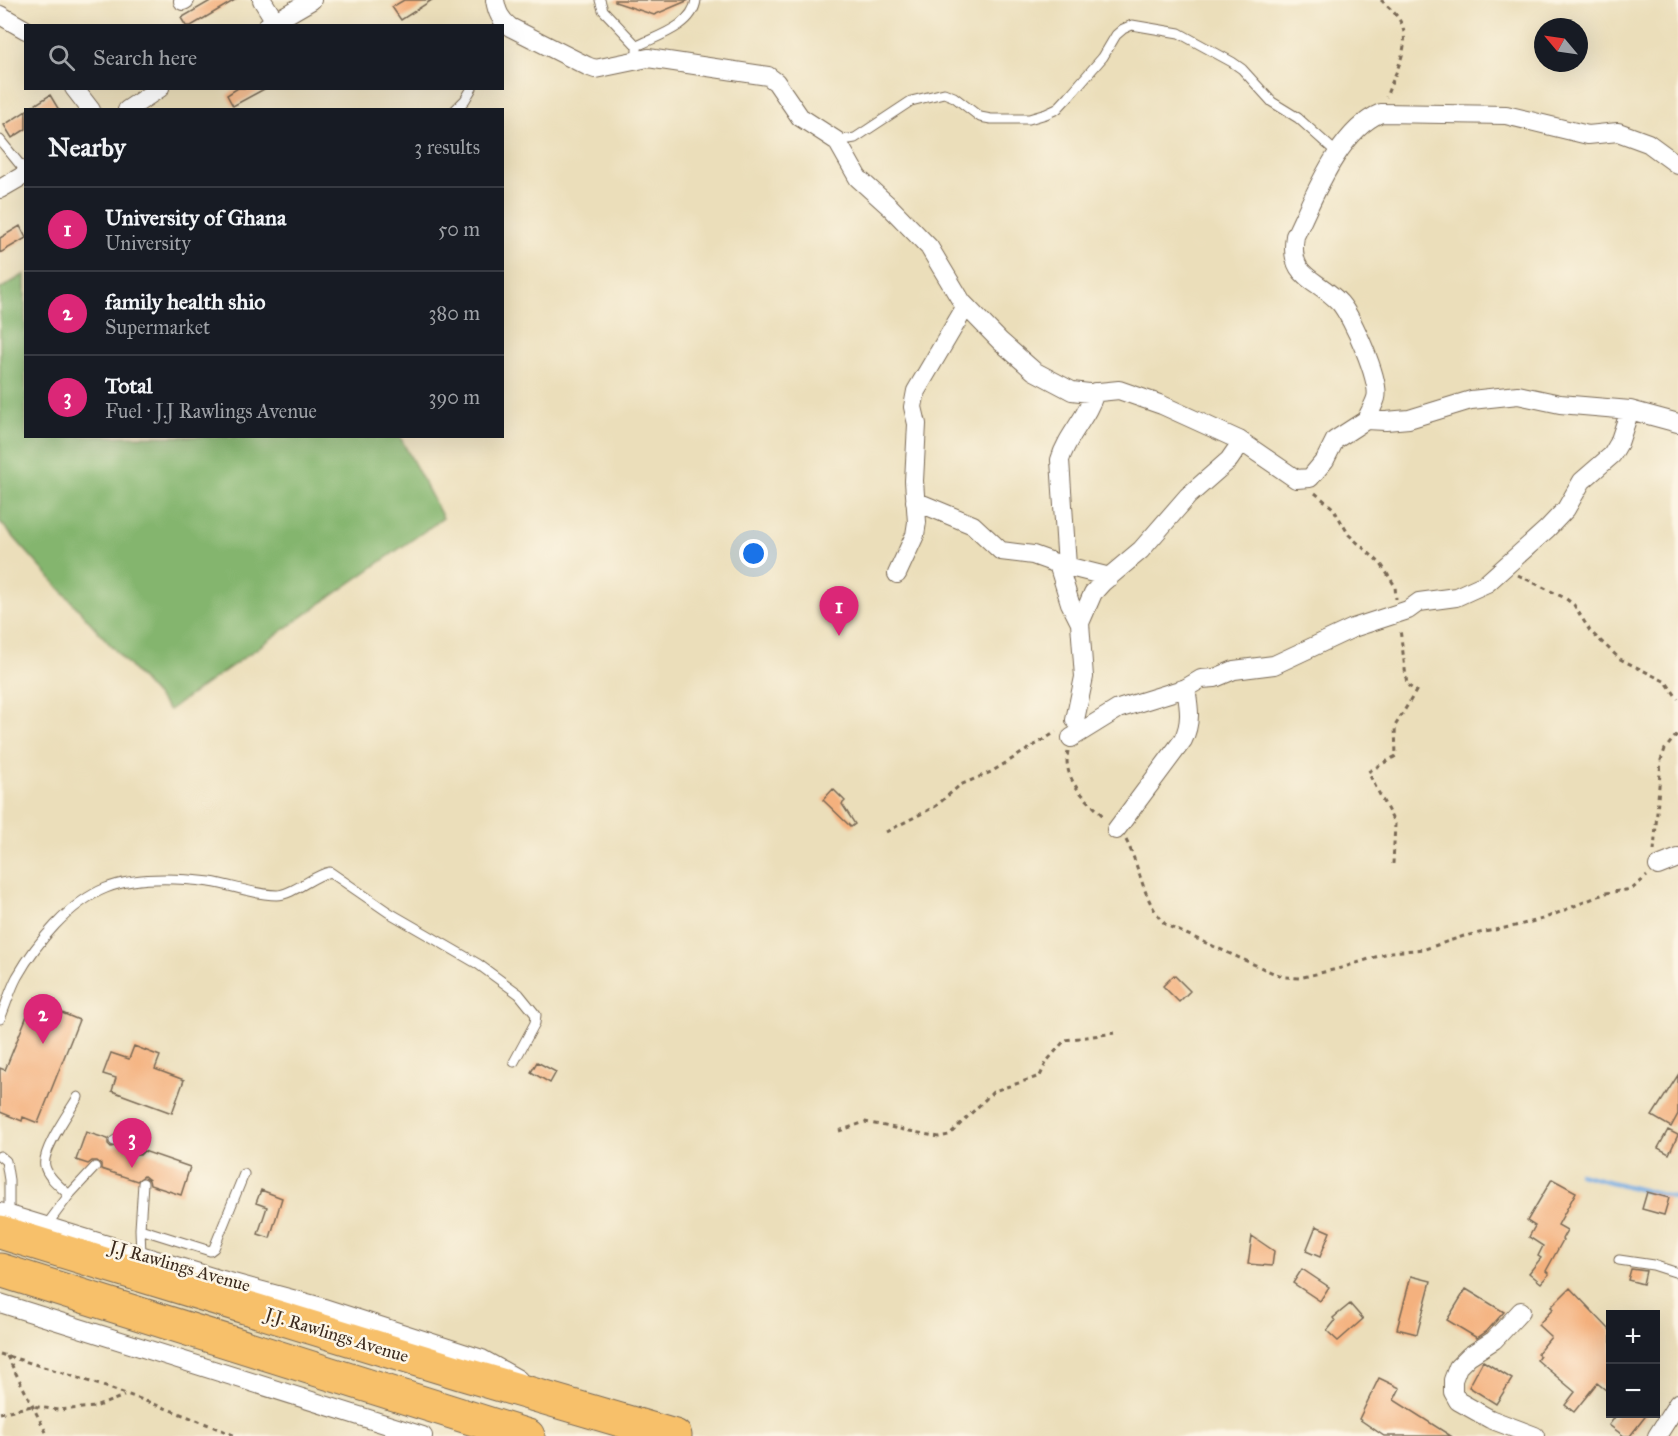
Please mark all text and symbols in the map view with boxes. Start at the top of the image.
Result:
north arrow [1534,18,1588,72]
search box [24,24,504,90]
icon: search [45,41,78,74]
text: Search here [93,44,197,71]
text: Nearby [48,131,126,163]
text: 3 results [414,135,480,159]
text: University of Ghana [105,204,286,231]
text: 1 [64,217,71,241]
text: 50 m [438,217,480,241]
text: University [105,231,191,255]
text: family health shio [105,288,266,315]
text: 2 [63,301,72,325]
text: 380 m [429,301,480,325]
text: Supermarket [105,315,210,339]
text: Total [105,372,153,399]
text: 3 [64,385,72,409]
text: 390 m [429,385,480,409]
text: Fuel · J.J Rawlings Avenue [105,399,317,423]
your location [739,539,768,568]
pin: 1 [820,586,858,636]
pin: 2 [24,994,63,1044]
pin: 3 [112,1118,152,1168]
street label: J.J Rawlings Avenue [105,1235,253,1298]
street label: J.J. Rawlings Avenue [260,1302,411,1368]
map controls [1606,1310,1660,1418]
button: + [1606,1310,1660,1364]
button: − [1606,1364,1660,1418]

